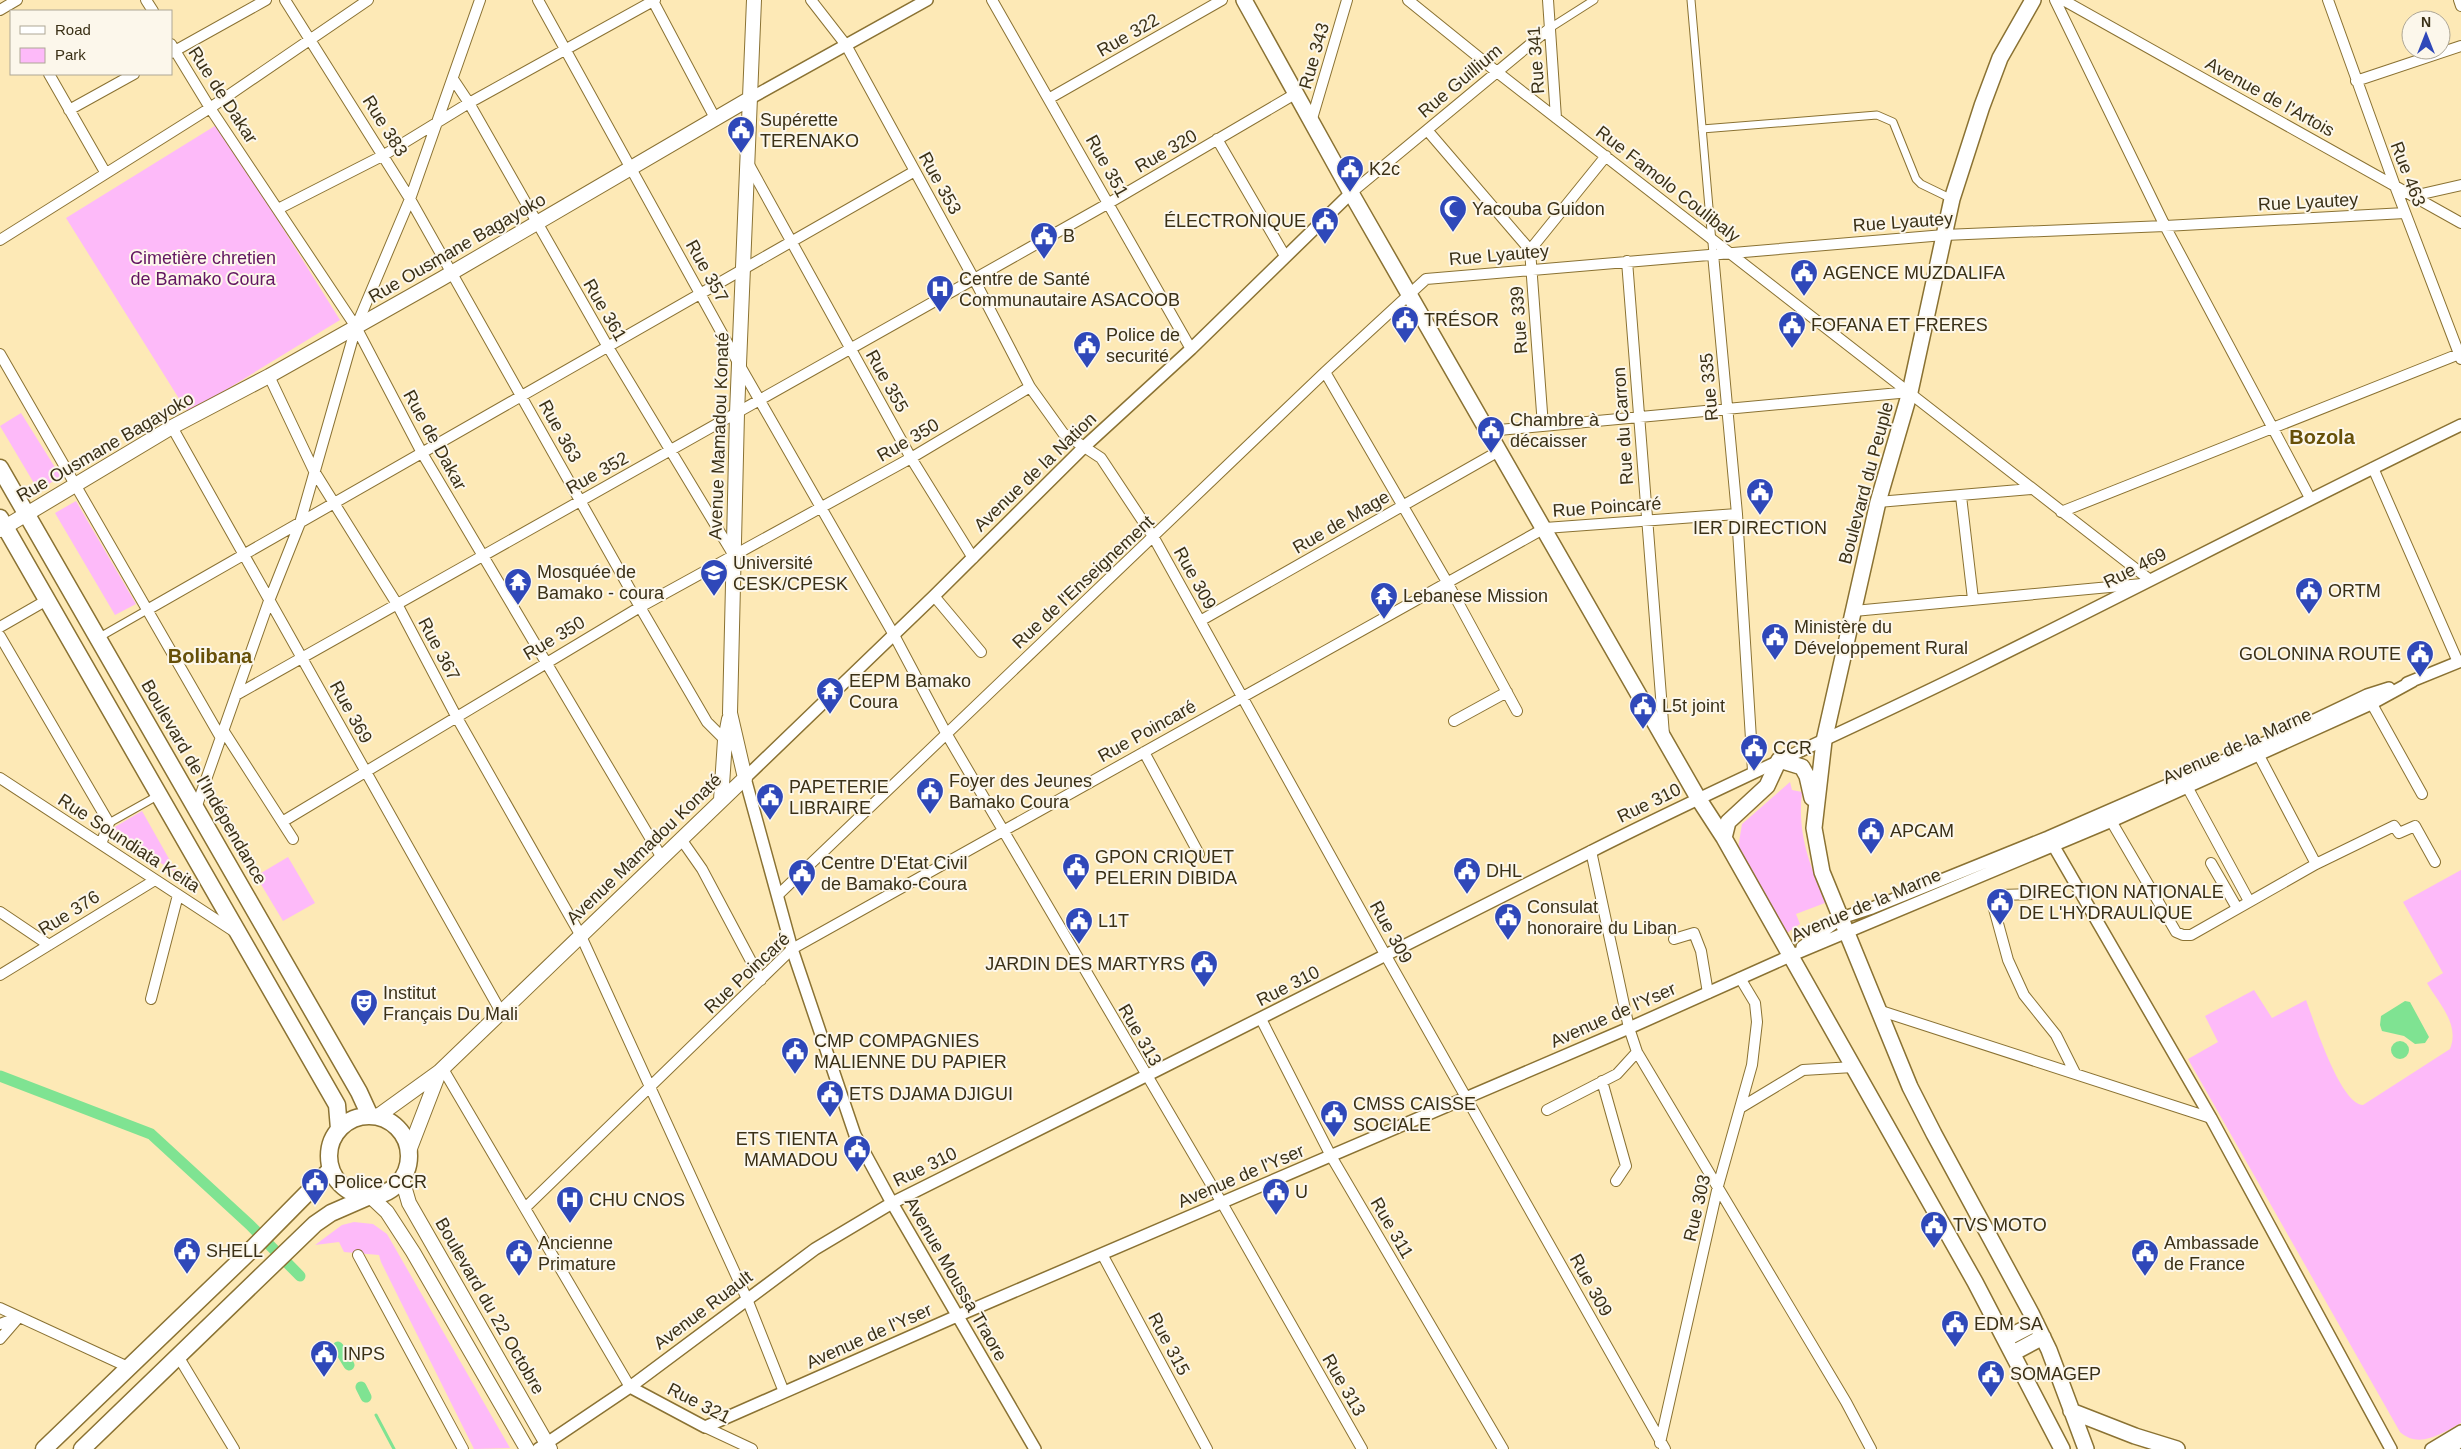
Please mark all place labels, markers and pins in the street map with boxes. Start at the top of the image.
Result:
place label: Supérette TERENAKO [760,110,859,151]
public building icon: Supérette TERENAKO [726,115,756,154]
public building icon: K2c [1335,154,1365,193]
place label: K2c [1369,159,1400,179]
mosque icon: Yacouba Guidon [1438,194,1468,233]
place label: Yacouba Guidon [1472,199,1605,219]
public building icon: ÉLECTRONIQUE [1310,206,1340,245]
place label: ÉLECTRONIQUE [1164,211,1306,231]
public building icon: B [1029,221,1059,260]
place label: B [1063,226,1075,246]
public building icon: AGENCE MUZDALIFA [1789,258,1819,297]
place label: AGENCE MUZDALIFA [1823,263,2005,283]
place label: Centre de Santé Communautaire ASACOOB [959,269,1180,310]
hospital icon: Centre de Santé Communautaire ASACOOB [925,274,955,313]
public building icon: TRÉSOR [1390,305,1420,344]
place label: TRÉSOR [1424,310,1499,330]
public building icon: FOFANA ET FRERES [1777,310,1807,349]
place label: FOFANA ET FRERES [1811,315,1988,335]
place label: Police de securité [1106,325,1180,366]
public building icon: Police de securité [1072,330,1102,369]
place label: Chambre à décaisser [1510,410,1600,451]
public building icon: Chambre à décaisser [1476,415,1506,454]
public building icon: IER DIRECTION [1745,477,1775,516]
place label: IER DIRECTION [1693,518,1827,538]
place label: Université CESK/CPESK [733,553,848,594]
school or university icon: Université CESK/CPESK [699,558,729,597]
place label: Mosquée de Bamako - coura [537,562,665,603]
temple icon: Mosquée de Bamako - coura [503,567,533,606]
public building icon: ORTM [2294,576,2324,615]
temple icon: Lebanese Mission [1369,581,1399,620]
place label: ORTM [2328,581,2381,601]
place label: Lebanese Mission [1403,586,1548,606]
place label: Ministère du Développement Rural [1794,617,1968,658]
public building icon: Ministère du Développement Rural [1760,622,1790,661]
public building icon: GOLONINA ROUTE [2405,639,2435,678]
place label: GOLONINA ROUTE [2239,644,2401,664]
place label: EEPM Bamako Coura [849,671,971,712]
temple icon: EEPM Bamako Coura [815,676,845,715]
public building icon: L5t joint [1628,691,1658,730]
place label: L5t joint [1662,696,1725,716]
public building icon: CCR [1739,733,1769,772]
place label: CCR [1773,738,1812,758]
place label: Foyer des Jeunes Bamako Coura [949,771,1092,812]
public building icon: Foyer des Jeunes Bamako Coura [915,776,945,815]
place label: PAPETERIE LIBRAIRE [789,777,889,818]
public building icon: PAPETERIE LIBRAIRE [755,782,785,821]
public building icon: APCAM [1856,816,1886,855]
place label: APCAM [1890,821,1954,841]
place label: GPON CRIQUET PELERIN DIBIDA [1095,847,1237,888]
public building icon: GPON CRIQUET PELERIN DIBIDA [1061,852,1091,891]
place label: Centre D'Etat Civil de Bamako-Coura [821,853,968,894]
public building icon: DHL [1452,856,1482,895]
public building icon: Centre D'Etat Civil de Bamako-Coura [787,858,817,897]
place label: DHL [1486,861,1522,881]
place label: DIRECTION NATIONALE DE L'HYDRAULIQUE [2019,882,2224,923]
public building icon: DIRECTION NATIONALE DE L'HYDRAULIQUE [1985,887,2015,926]
place label: Consulat honoraire du Liban [1527,897,1677,938]
public building icon: Consulat honoraire du Liban [1493,902,1523,941]
public building icon: L1T [1064,906,1094,945]
place label: L1T [1098,911,1129,931]
public building icon: JARDIN DES MARTYRS [1189,949,1219,988]
place label: JARDIN DES MARTYRS [985,954,1185,974]
place label: Institut Français Du Mali [383,983,518,1024]
theatre icon: Institut Français Du Mali [349,988,379,1027]
place label: CMP COMPAGNIES MALIENNE DU PAPIER [814,1031,1007,1072]
public building icon: CMP COMPAGNIES MALIENNE DU PAPIER [780,1036,810,1075]
public building icon: ETS DJAMA DJIGUI [815,1079,845,1118]
place label: ETS DJAMA DJIGUI [849,1084,1013,1104]
place label: CMSS CAISSE SOCIALE [1353,1094,1476,1135]
public building icon: CMSS CAISSE SOCIALE [1319,1099,1349,1138]
place label: ETS TIENTA MAMADOU [736,1129,838,1170]
public building icon: ETS TIENTA MAMADOU [842,1134,872,1173]
public building icon: Police CCR [300,1167,330,1206]
place label: Police CCR [334,1172,427,1192]
public building icon: U [1261,1177,1291,1216]
place label: U [1295,1182,1308,1202]
hospital icon: CHU CNOS [555,1185,585,1224]
place label: CHU CNOS [589,1190,685,1210]
public building icon: TVS MOTO [1919,1210,1949,1249]
place label: TVS MOTO [1953,1215,2047,1235]
place label: Ancienne Primature [538,1233,616,1274]
place label: Ambassade de France [2164,1233,2259,1274]
public building icon: SHELL [172,1236,202,1275]
public building icon: Ancienne Primature [504,1238,534,1277]
public building icon: Ambassade de France [2130,1238,2160,1277]
place label: SHELL [206,1241,263,1261]
public building icon: EDM SA [1940,1309,1970,1348]
place label: EDM SA [1974,1314,2043,1334]
public building icon: INPS [309,1339,339,1378]
place label: INPS [343,1344,385,1364]
public building icon: SOMAGEP [1976,1359,2006,1398]
place label: SOMAGEP [2010,1364,2101,1384]

